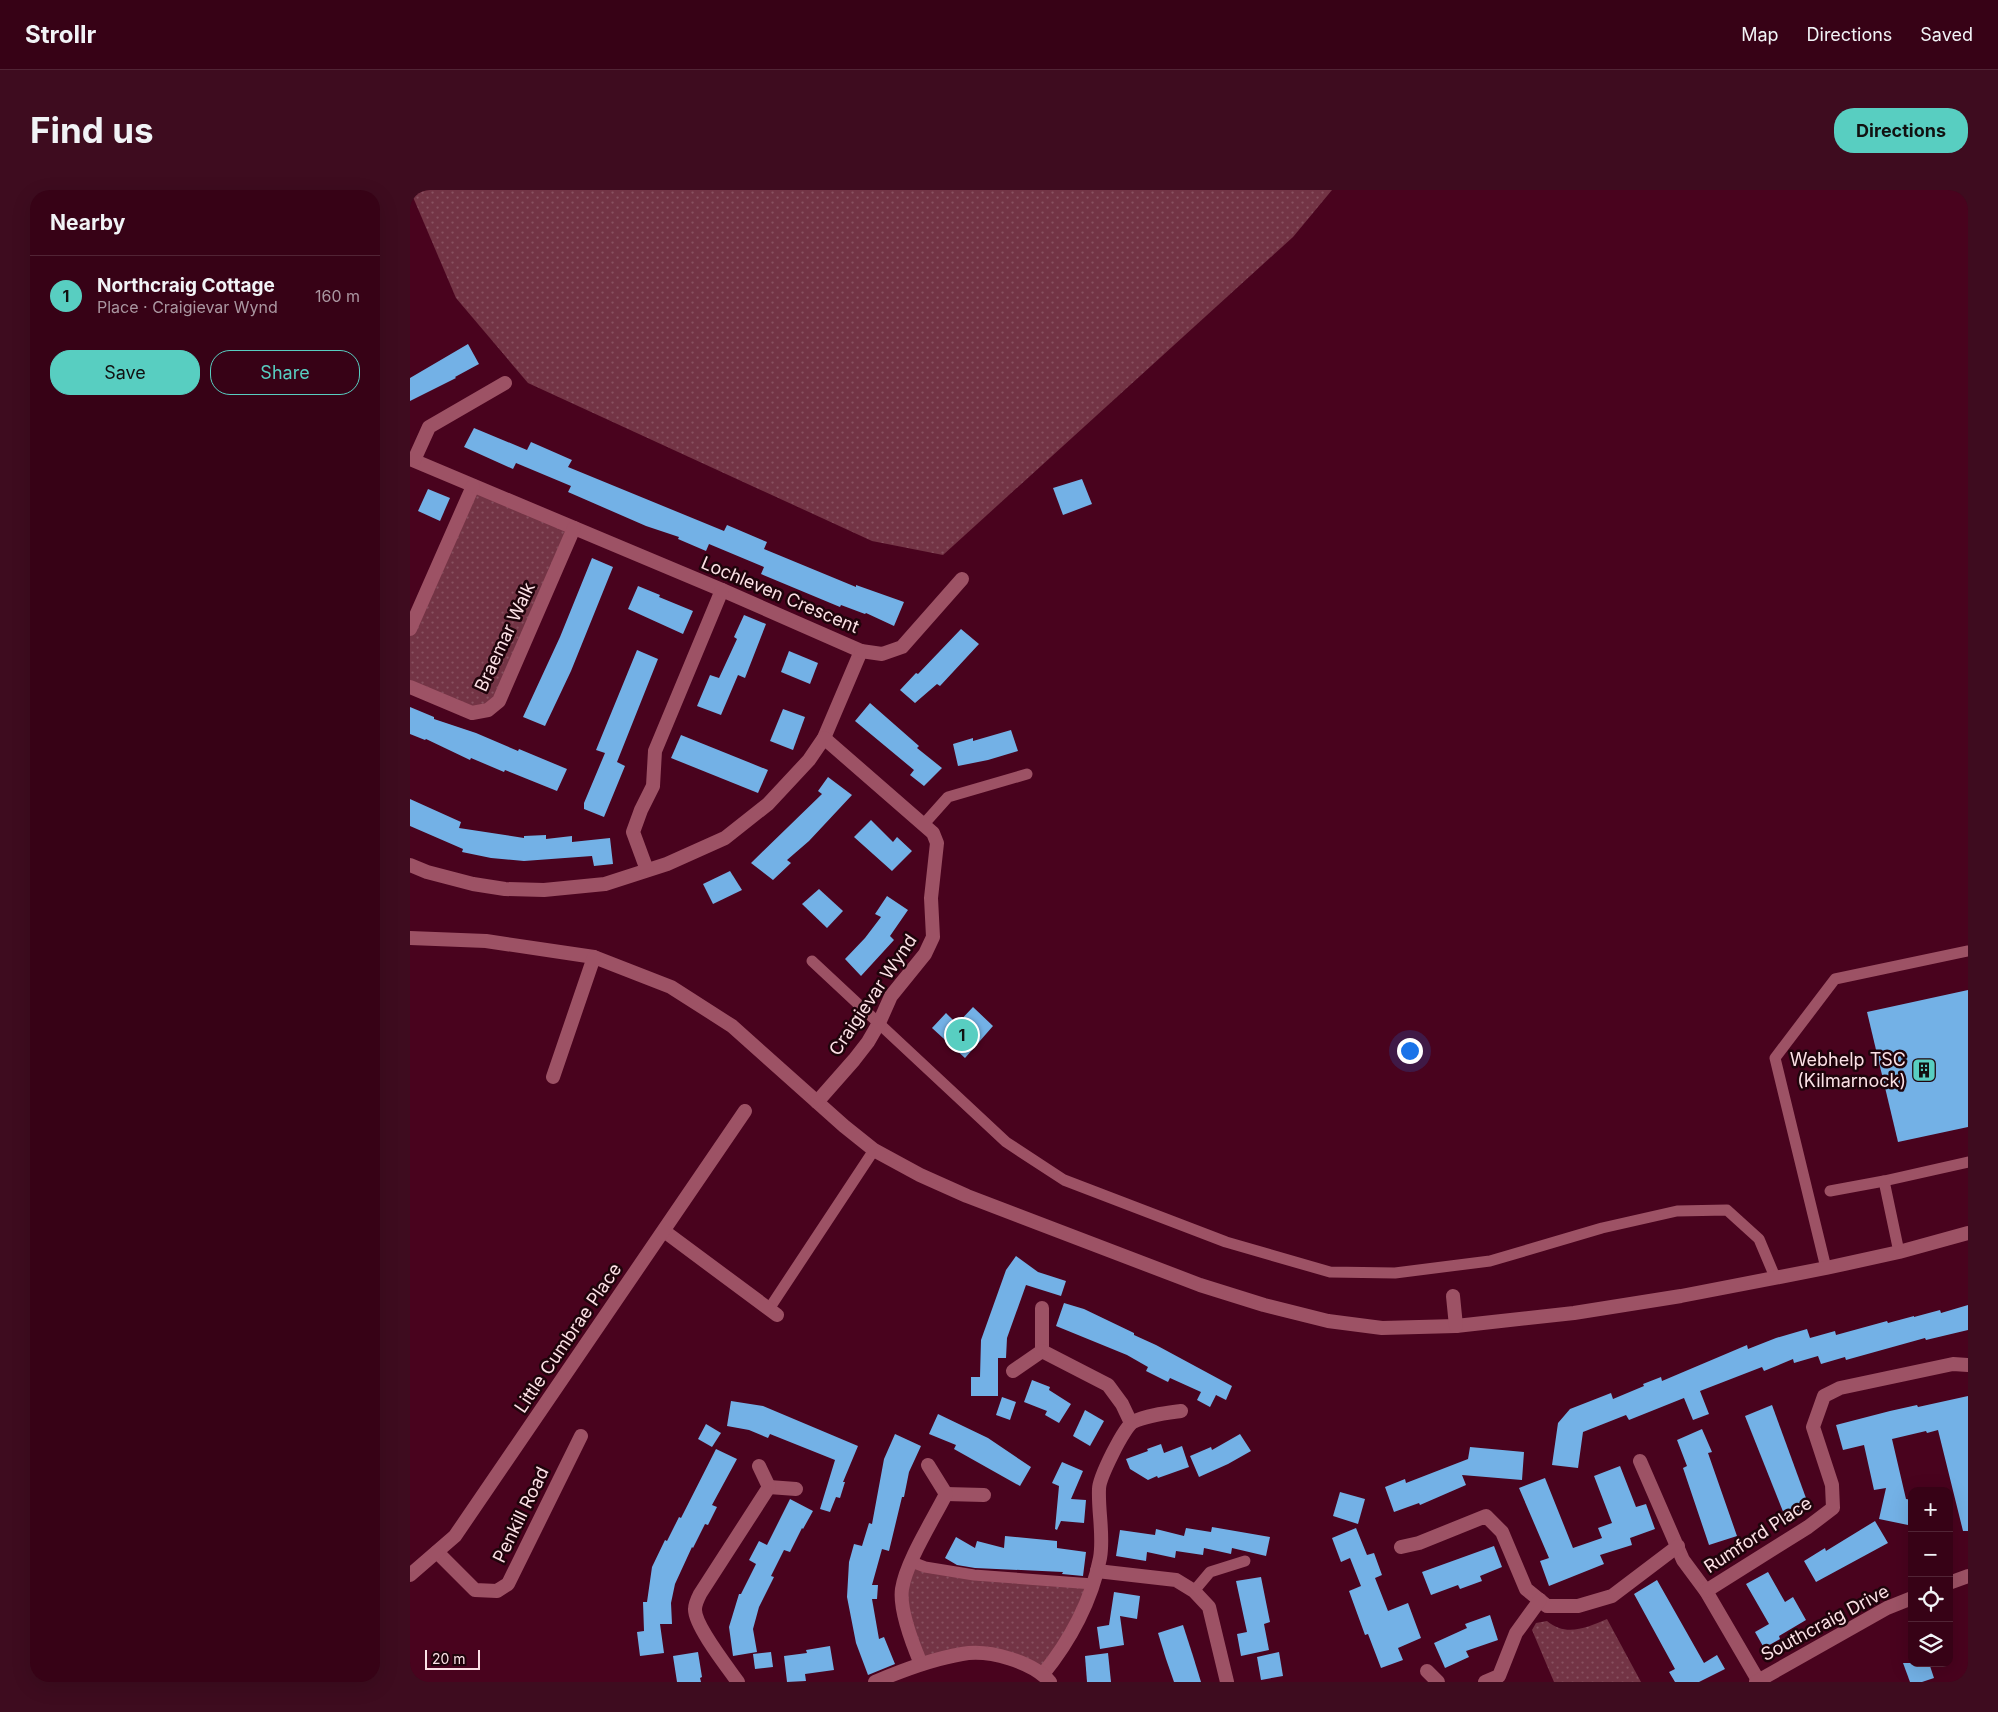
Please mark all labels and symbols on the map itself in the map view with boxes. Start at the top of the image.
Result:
street label: Lochleven Crescent [698,552,862,637]
street label: Braemar Walk [470,579,539,695]
street label: Craigievar Wynd [824,930,921,1059]
pin: 1 [946,1016,978,1054]
your location [1397,1038,1423,1064]
place label: Webhelp TSC (Kilmarnock) [1790,1049,1906,1091]
building icon: Webhelp TSC (Kilmarnock) [1911,1057,1937,1083]
street label: Little Cumbrae Place [510,1259,625,1416]
street label: Penkill Road [488,1463,553,1566]
street label: Rumford Place [1700,1492,1816,1577]
street label: Southcraig Drive [1757,1580,1892,1665]
scale bar [425,1647,480,1670]

